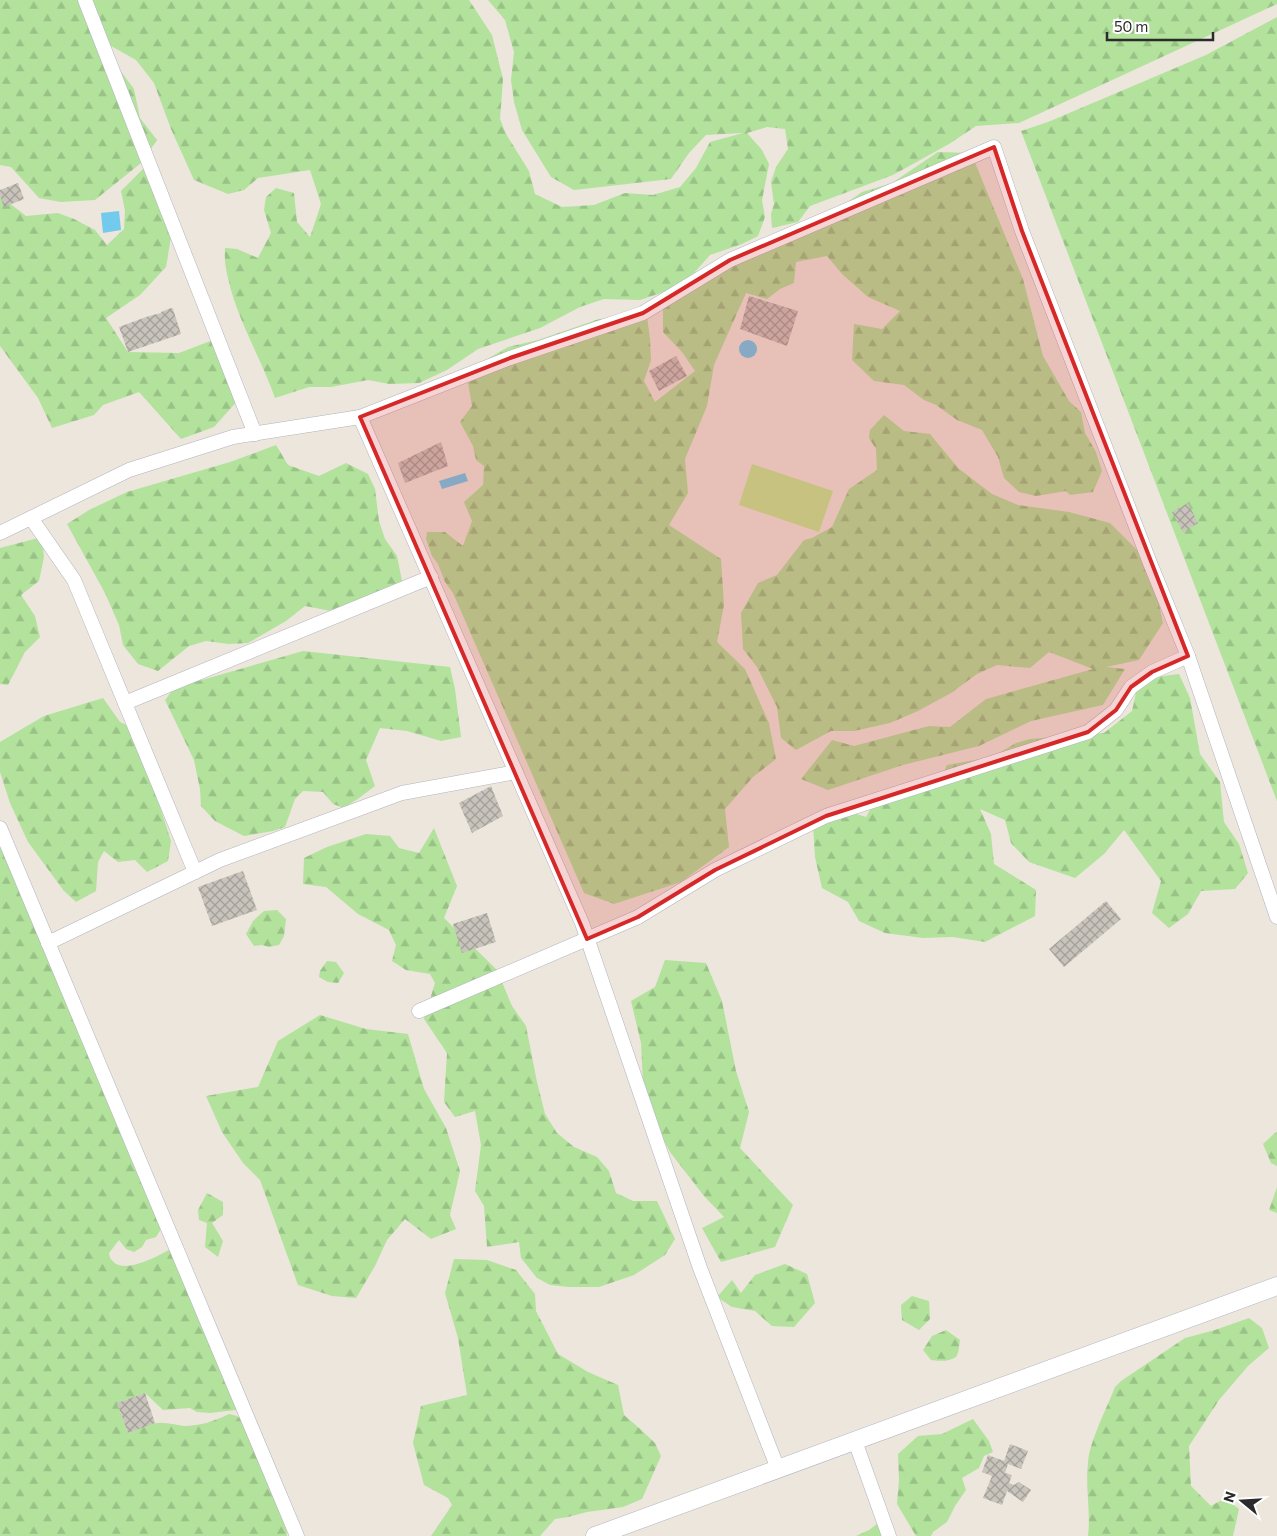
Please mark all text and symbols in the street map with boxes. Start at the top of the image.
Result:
scale bar [1107,10,1213,42]
text: 50 m [1114,17,1148,35]
north arrow [1217,1476,1267,1526]
text: N [1219,1489,1239,1504]

